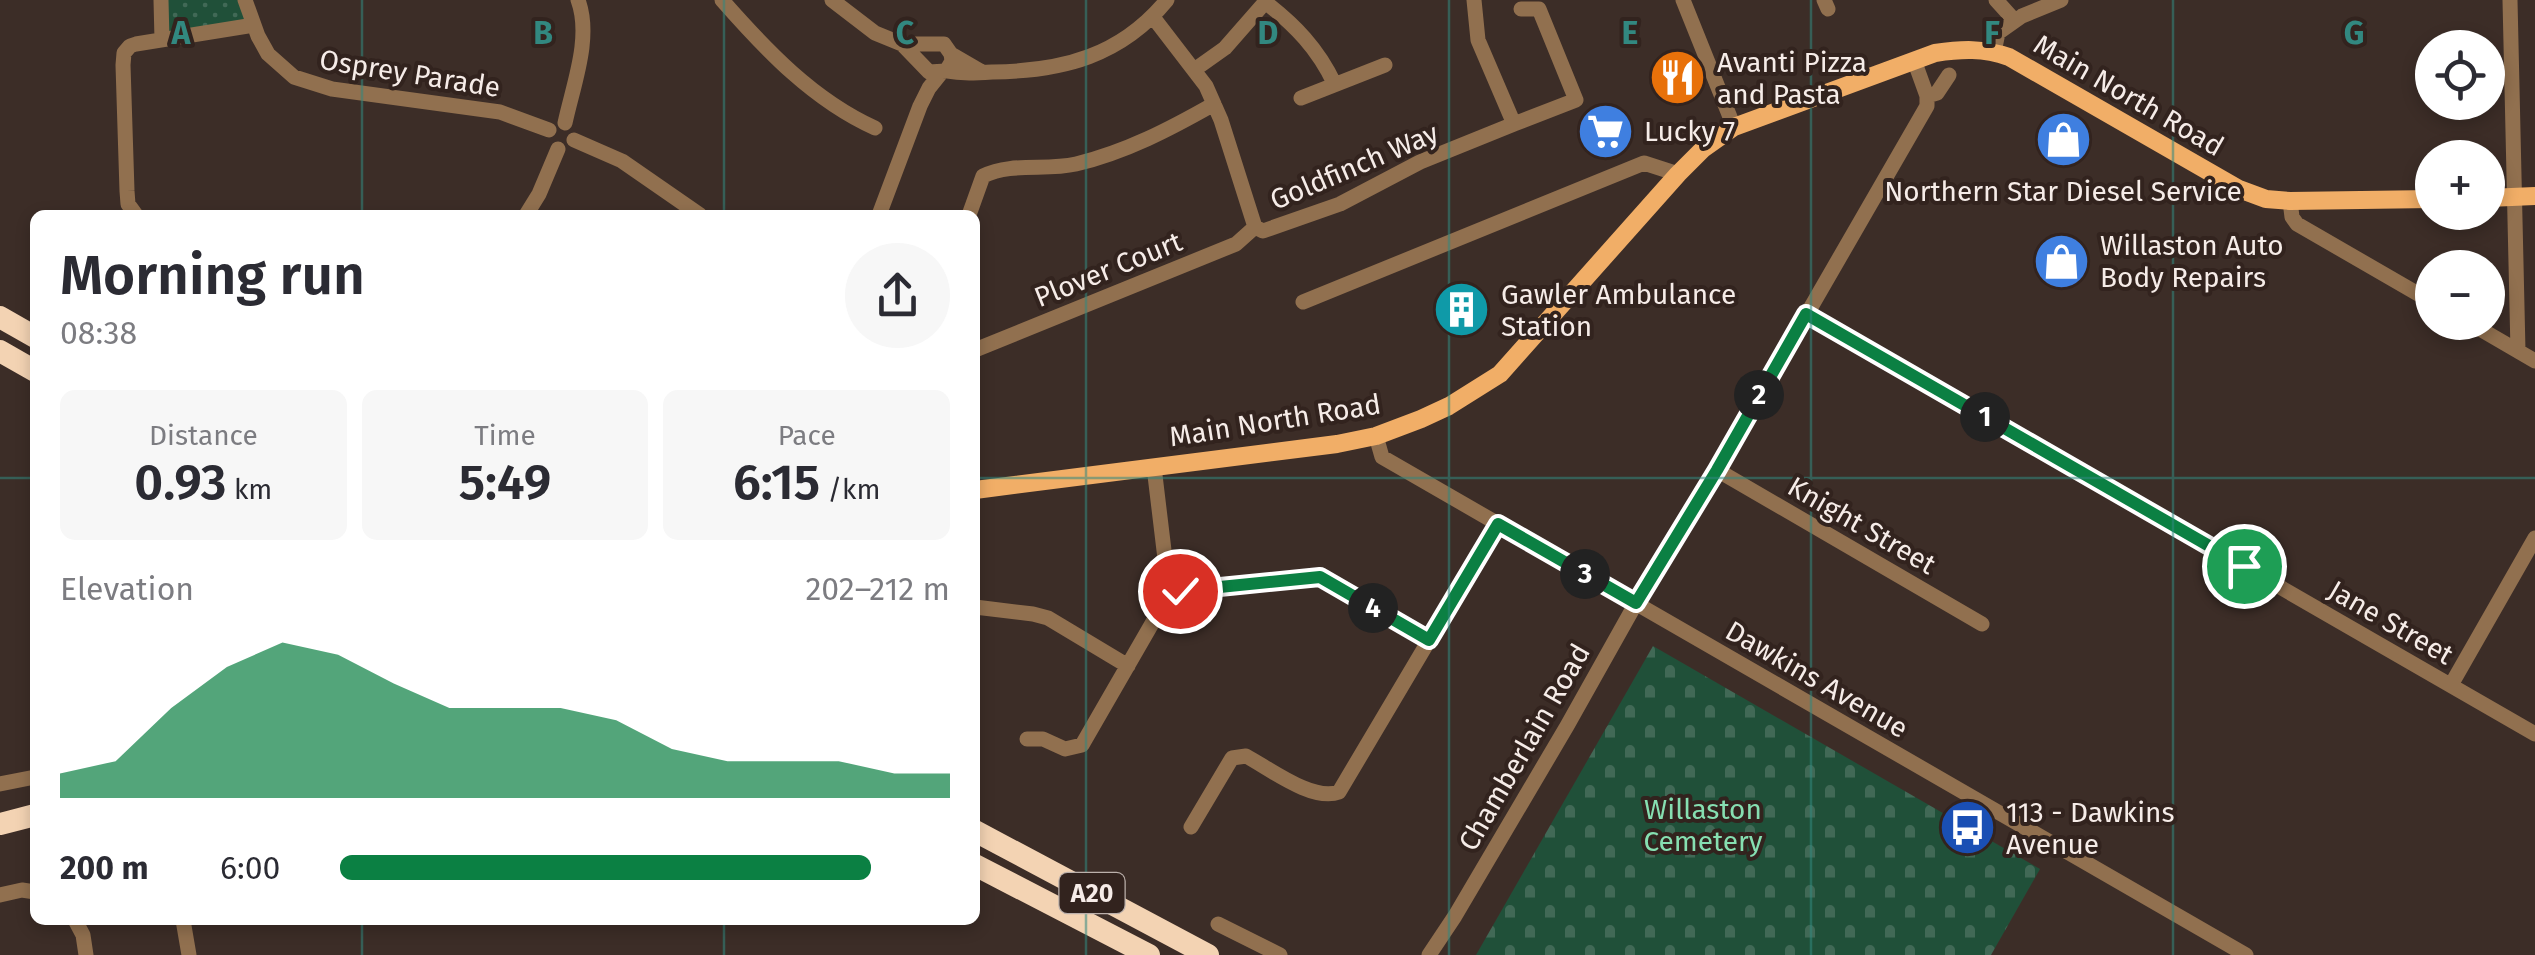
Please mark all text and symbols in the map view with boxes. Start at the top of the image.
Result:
text: A [171,14,192,52]
text: B [533,14,553,52]
text: C [896,14,915,52]
text: D [1258,14,1278,52]
text: E [1622,14,1638,52]
text: F [1984,14,2000,52]
text: G [2344,14,2364,52]
street label: Main North Road [2028,28,2229,163]
map controls [2415,30,2505,340]
button: locate [2415,30,2505,120]
street label: Osprey Parade [317,43,503,104]
place label: Avanti Pizza and Pasta [1717,46,1867,111]
restaurant icon: Avanti Pizza and Pasta [1648,48,1708,108]
supermarket icon: Lucky 7 [1575,101,1635,161]
shop icon: Northern Star Diesel Service [2033,110,2093,170]
place label: Lucky 7 [1644,115,1735,148]
street label: Goldfinch Way [1265,116,1443,217]
button: + [2415,140,2505,230]
place label: Northern Star Diesel Service [1884,175,2242,208]
street label: Plover Court [1030,225,1188,314]
place label: Willaston Auto Body Repairs [2100,229,2284,294]
shop icon: Willaston Auto Body Repairs [2031,231,2091,291]
text: Morning run [60,243,365,309]
button: share [845,243,950,348]
button: − [2415,250,2505,340]
place label: Gawler Ambulance Station [1501,278,1736,343]
building icon: Gawler Ambulance Station [1432,280,1492,340]
text: 08:38 [60,314,137,352]
pin: 2 [1734,370,1784,420]
text: 2 [1752,378,1766,411]
street label: Main North Road [1167,387,1383,453]
pin: 1 [1960,392,2010,442]
text: 1 [1979,400,1992,433]
text: Distance [149,419,258,452]
text: Time [474,419,536,452]
text: Pace [778,419,836,452]
text: 0.93 [134,452,227,512]
text: 5:49 [459,452,551,512]
text: 6:15 [733,452,820,512]
street label: Knight Street [1782,470,1942,581]
text: km [227,473,272,506]
text: /km [820,473,880,506]
pin [2202,524,2287,609]
icon: arrive [2217,539,2272,594]
pin [1138,549,1223,634]
pin: 3 [1560,549,1610,599]
text: 3 [1578,557,1592,590]
icon: check [1153,564,1208,619]
text: Elevation [60,570,194,608]
text: 202–212 m [806,570,950,608]
street label: Jane Street [2322,573,2460,672]
pin: 4 [1348,583,1398,633]
text: 4 [1365,591,1381,624]
street label: Dawkins Avenue [1720,614,1914,745]
street label: Chamberlain Road [1452,638,1597,857]
park label: Willaston Cemetery [1643,793,1763,858]
place label: 113 - Dawkins Avenue [2006,796,2175,861]
bus stop icon: 113 - Dawkins Avenue [1937,798,1997,858]
text: 200 m [60,849,149,887]
text: 6:00 [220,849,280,887]
road number: A20 [1060,873,1124,913]

